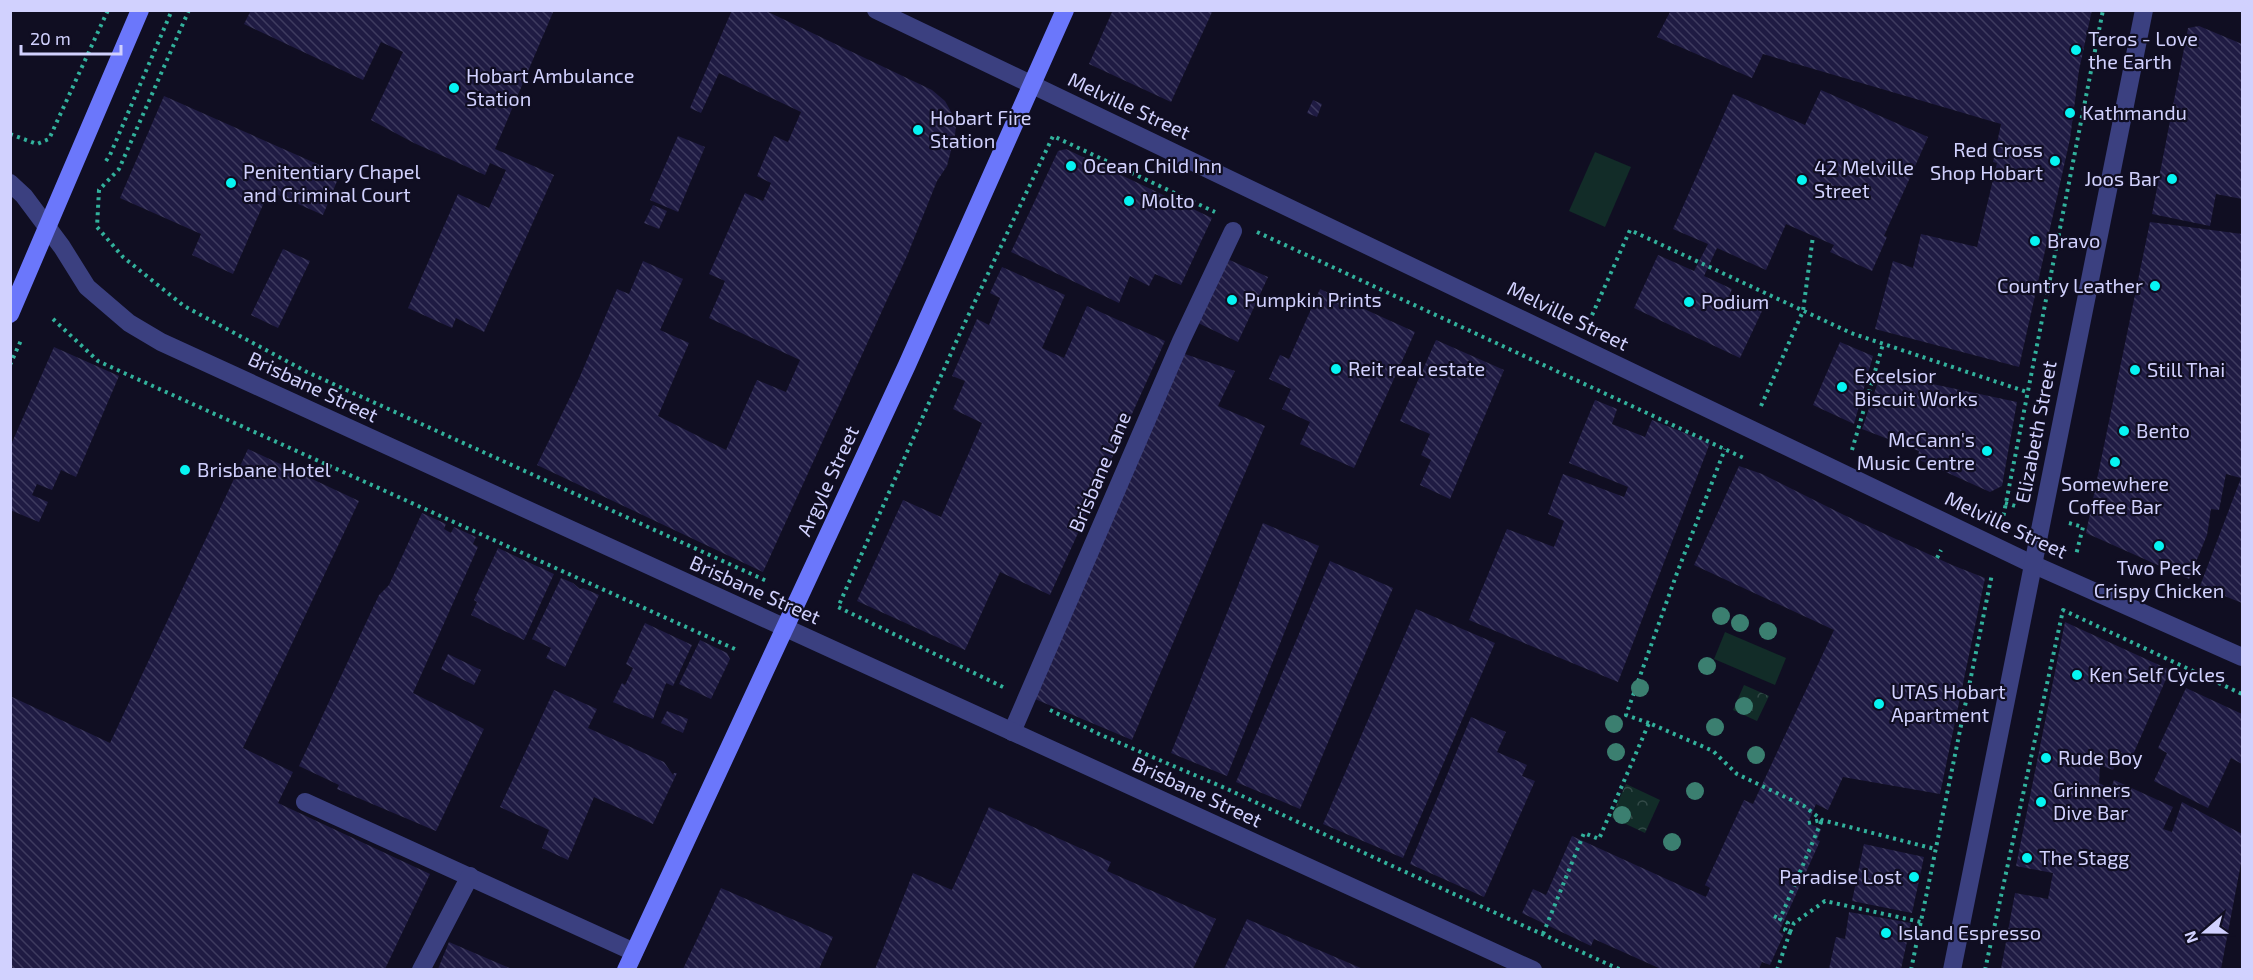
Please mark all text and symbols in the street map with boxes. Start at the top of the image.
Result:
scale bar [21,18,122,56]
place label: Teros - Love the Earth [2088,26,2198,73]
text: 20 m [30,27,71,49]
marker: Teros - Love the Earth [2069,43,2083,57]
place label: Hobart Ambulance Station [466,63,634,110]
street label: Melville Street [1065,66,1195,144]
marker: Hobart Ambulance Station [447,81,461,95]
place label: Kathmandu [2082,100,2187,124]
place label: Hobart Fire Station [930,105,1031,152]
marker: Kathmandu [2063,106,2077,120]
marker: Hobart Fire Station [911,123,925,137]
place label: Red Cross Shop Hobart [1930,137,2043,184]
place label: Ocean Child Inn [1083,153,1222,177]
marker: Red Cross Shop Hobart [2048,154,2062,168]
place label: 42 Melville Street [1814,155,1914,202]
place label: Penitentiary Chapel and Criminal Court [243,159,420,206]
marker: Ocean Child Inn [1064,159,1078,173]
place label: Joos Bar [2084,166,2160,190]
marker: Joos Bar [2165,172,2179,186]
marker: 42 Melville Street [1795,173,1809,187]
marker: Penitentiary Chapel and Criminal Court [224,176,238,190]
place label: Molto [1141,188,1195,212]
marker: Molto [1122,194,1136,208]
place label: Bravo [2047,228,2100,252]
marker: Bravo [2028,234,2042,248]
place label: Country Leather [1997,273,2143,297]
street label: Melville Street [1504,275,1633,355]
marker: Country Leather [2148,279,2162,293]
place label: Pumpkin Prints [1244,287,1382,311]
place label: Podium [1701,289,1769,313]
marker: Pumpkin Prints [1225,293,1239,307]
marker: Podium [1682,295,1696,309]
street label: Brisbane Street [245,346,382,427]
place label: Reit real estate [1348,356,1485,380]
place label: Still Thai [2147,357,2225,381]
street label: Elizabeth Street [2009,358,2061,505]
marker: Reit real estate [1329,362,1343,376]
place label: Excelsior Biscuit Works [1854,363,1978,410]
marker: Still Thai [2128,363,2142,377]
marker: Excelsior Biscuit Works [1835,380,1849,394]
street label: Brisbane Lane [1063,408,1135,535]
place label: Bento [2136,418,2190,442]
street label: Argyle Street [791,421,863,540]
marker: Bento [2117,424,2131,438]
place label: McCann's Music Centre [1857,427,1975,474]
marker: McCann's Music Centre [1980,444,1994,458]
marker: Somewhere Coffee Bar [2108,455,2122,469]
place label: Brisbane Hotel [197,457,331,481]
marker: Brisbane Hotel [178,463,192,477]
place label: Somewhere Coffee Bar [2061,471,2169,518]
street label: Melville Street [1942,485,2072,563]
marker: Two Peck Crispy Chicken [2152,539,2166,553]
street label: Brisbane Street [686,550,825,629]
place label: Two Peck Crispy Chicken [2094,555,2224,602]
place label: Ken Self Cycles [2089,662,2225,686]
marker: Ken Self Cycles [2070,668,2084,682]
place label: UTAS Hobart Apartment [1891,679,2006,726]
marker: UTAS Hobart Apartment [1872,697,1886,711]
place label: Rude Boy [2058,745,2143,769]
street label: Brisbane Street [1129,751,1266,832]
marker: Rude Boy [2039,751,2053,765]
place label: Grinners Dive Bar [2053,777,2131,824]
marker: Grinners Dive Bar [2034,795,2048,809]
place label: The Stagg [2039,845,2129,869]
marker: The Stagg [2020,851,2034,865]
place label: Paradise Lost [1779,864,1902,888]
marker: Paradise Lost [1907,870,1921,884]
north arrow [2175,902,2235,962]
place label: Island Espresso [1898,920,2041,944]
marker: Island Espresso [1879,926,1893,940]
text: N [2180,929,2201,946]

